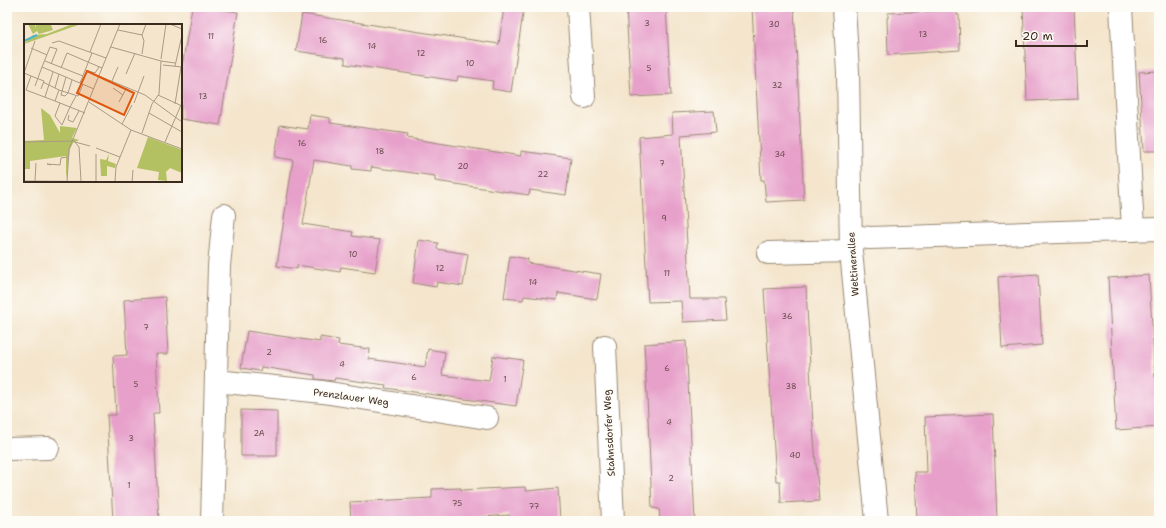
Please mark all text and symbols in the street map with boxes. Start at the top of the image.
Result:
house number: 3 [644,18,650,29]
house number: 30 [768,19,780,30]
scale bar [1016,22,1087,48]
inset map [24,24,182,182]
text: 20 m [1022,28,1053,44]
house number: 13 [919,29,927,40]
house number: 11 [208,31,214,42]
house number: 16 [319,35,328,46]
house number: 14 [368,41,377,52]
house number: 12 [417,48,426,59]
house number: 10 [466,58,474,69]
house number: 5 [647,63,652,74]
house number: 32 [772,80,783,91]
house number: 13 [199,91,207,102]
house number: 16 [298,138,307,149]
house number: 18 [376,146,384,157]
house number: 34 [775,149,786,160]
house number: 7 [659,158,665,169]
house number: 20 [458,161,468,172]
house number: 22 [538,169,549,180]
house number: 9 [661,213,667,224]
street label: Wettinerallee [844,231,862,297]
house number: 10 [349,249,357,260]
house number: 12 [436,263,445,274]
house number: 11 [664,268,670,279]
house number: 14 [529,277,538,288]
house number: 36 [782,311,793,322]
house number: 7 [143,322,149,333]
house number: 2 [266,347,272,358]
house number: 4 [339,359,345,370]
house number: 6 [664,363,670,374]
house number: 6 [411,372,417,383]
house number: 1 [503,374,507,385]
house number: 5 [134,379,139,390]
house number: 38 [786,381,796,392]
street label: Prenzlauer Weg [312,385,390,409]
street label: Stahnsdorfer Weg [600,389,618,477]
house number: 4 [666,417,672,428]
house number: 2A [253,428,265,439]
house number: 3 [128,433,134,444]
house number: 40 [789,450,801,461]
house number: 2 [668,473,674,484]
house number: 1 [127,480,131,491]
house number: 75 [452,498,462,509]
house number: 77 [529,501,540,512]

